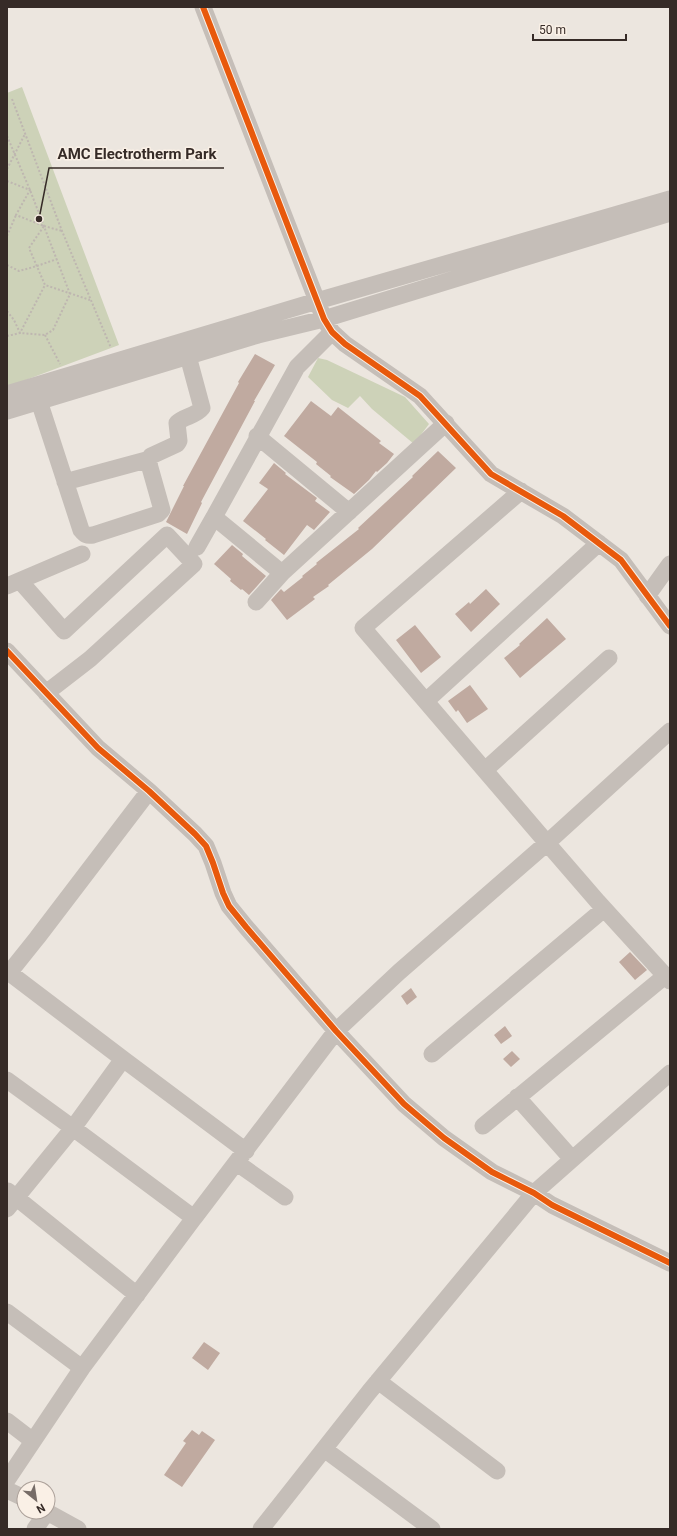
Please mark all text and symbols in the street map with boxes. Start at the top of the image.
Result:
scale bar [533,16,626,42]
text: 50 m [539,23,566,37]
callout: AMC Electrotherm Park [49,141,224,168]
text: AMC Electrotherm Park [58,145,217,163]
north arrow [16,1480,56,1520]
text: N [34,1501,47,1516]

